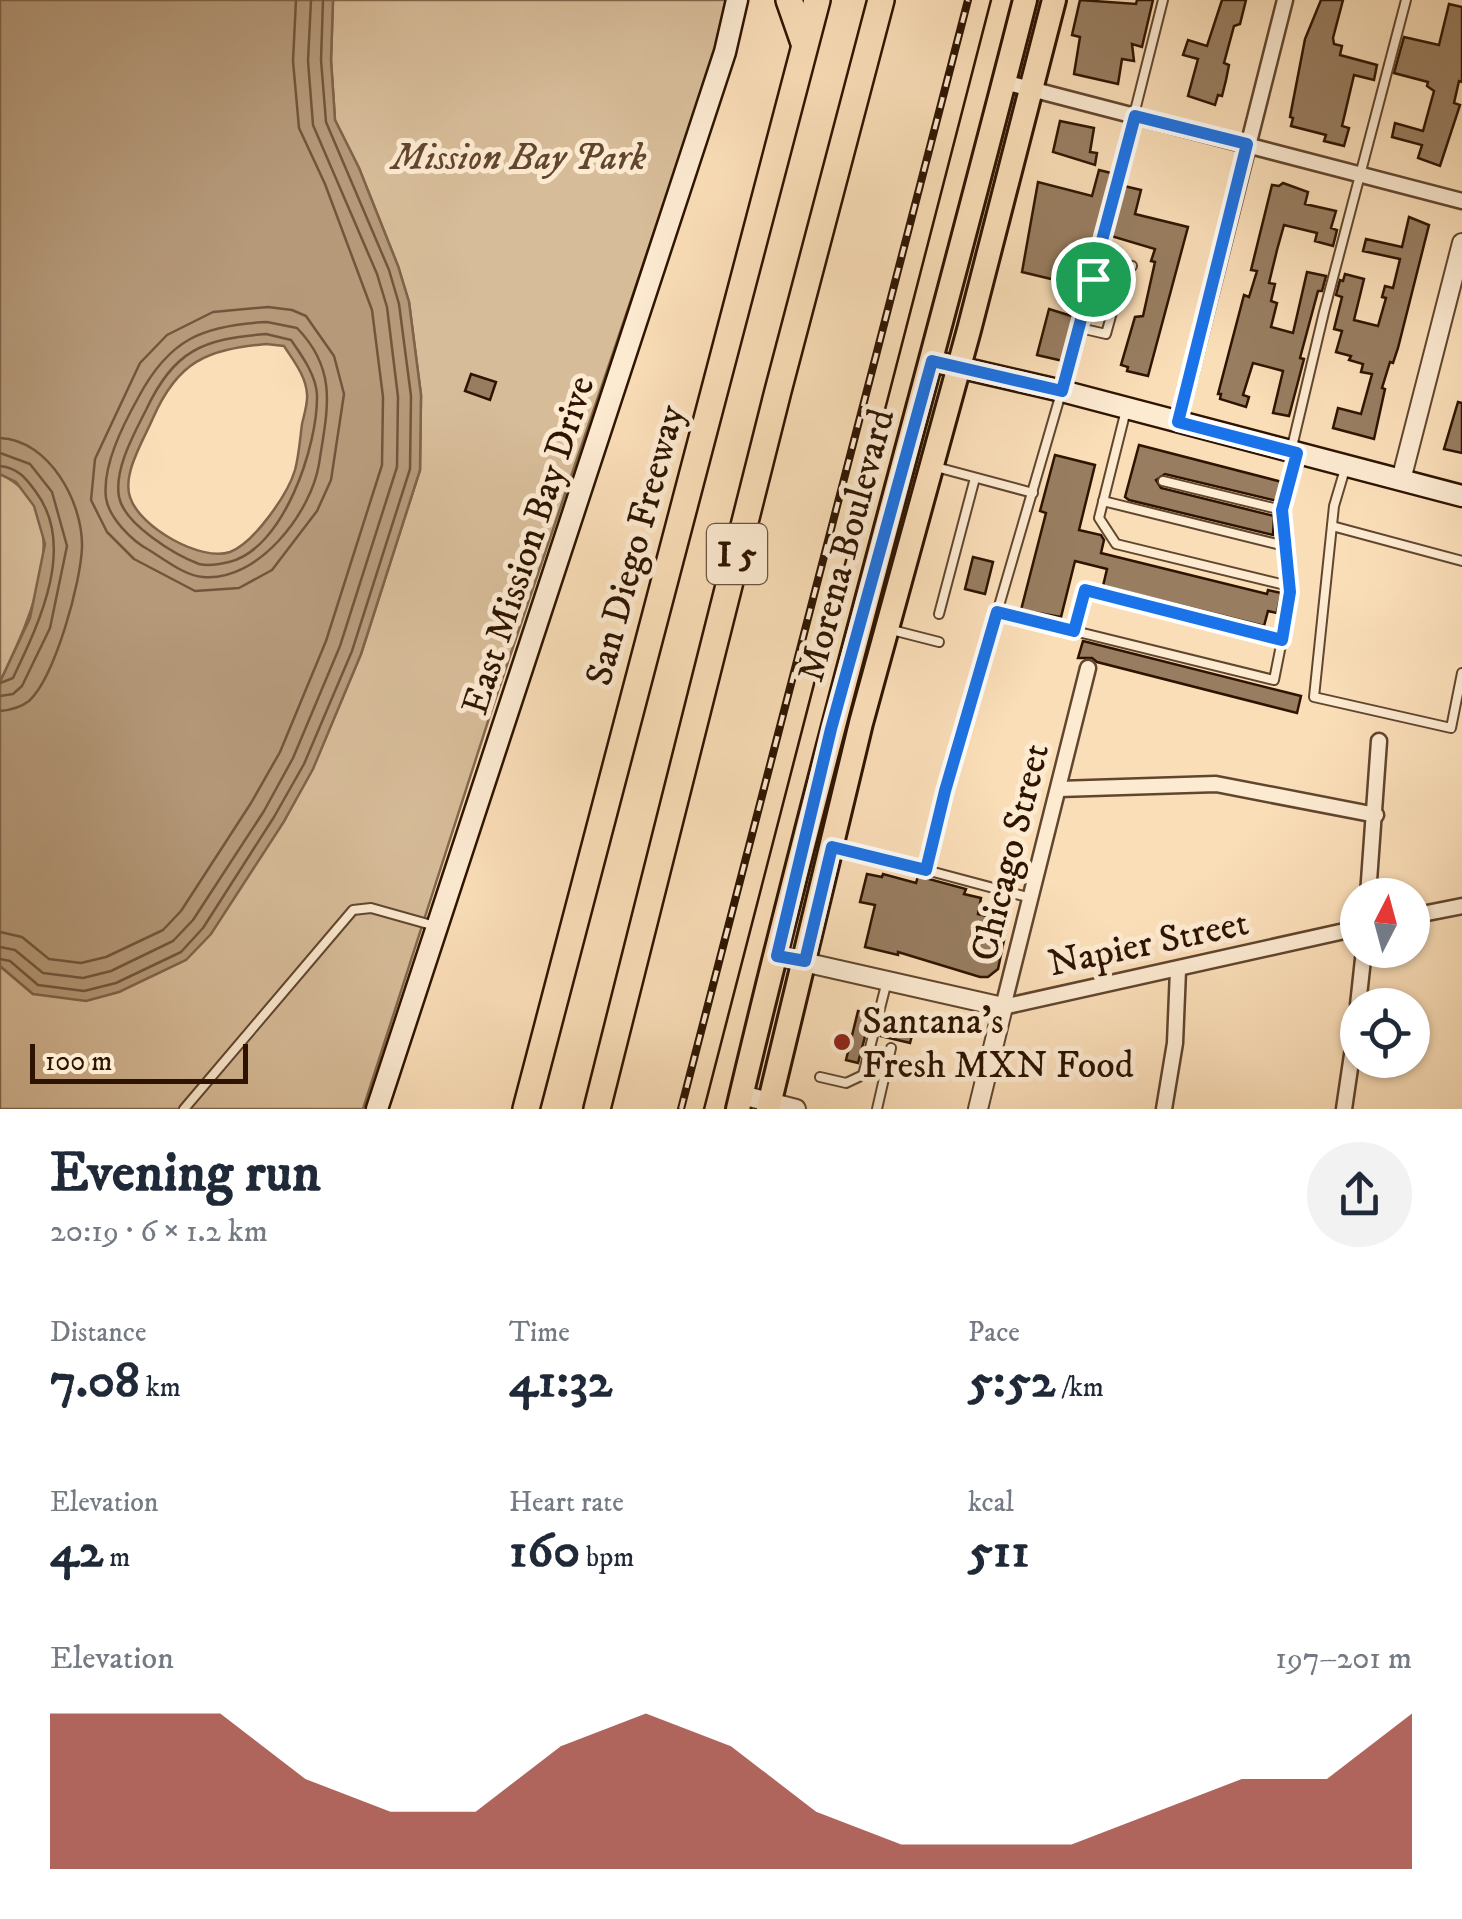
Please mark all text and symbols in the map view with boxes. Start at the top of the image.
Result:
park label: Mission Bay Park [389,134,647,182]
pin [1051,237,1136,322]
icon: arrive [1066,252,1121,307]
street label: East Mission Bay Drive [452,370,606,721]
street label: San Diego Freeway [575,399,697,691]
street label: Morena Boulevard [787,404,906,687]
road number: I 5 [707,524,767,584]
street label: Chicago Street [961,739,1061,966]
north arrow [1340,878,1430,968]
map controls [1340,878,1430,1078]
street label: Napier Street [1044,899,1253,989]
button: locate [1340,988,1430,1078]
place label: Santana's Fresh MXN Food [862,998,1134,1090]
marker: Santana's Fresh MXN Food [831,1031,853,1053]
scale bar [30,1039,248,1084]
text: 100 m [45,1044,112,1079]
text: Evening run [50,1140,321,1209]
button: share [1307,1142,1412,1247]
text: 20:19 · 6 × 1.2 km [50,1212,268,1252]
text: Distance [50,1315,146,1350]
text: Time [509,1315,570,1350]
text: Pace [968,1315,1020,1350]
text: 7.08 [50,1350,140,1413]
text: 41:32 [509,1350,612,1413]
text: 5:52 [968,1350,1055,1413]
text: km [140,1370,181,1405]
text: /km [1055,1370,1104,1405]
text: Elevation [50,1485,158,1520]
text: Heart rate [509,1485,624,1520]
text: kcal [968,1485,1014,1520]
text: 42 [50,1520,103,1583]
text: 160 [509,1520,580,1583]
text: 511 [968,1520,1030,1583]
text: m [103,1540,130,1575]
text: bpm [580,1540,634,1575]
text: Elevation [50,1639,174,1679]
text: 197–201 m [1275,1639,1412,1679]

